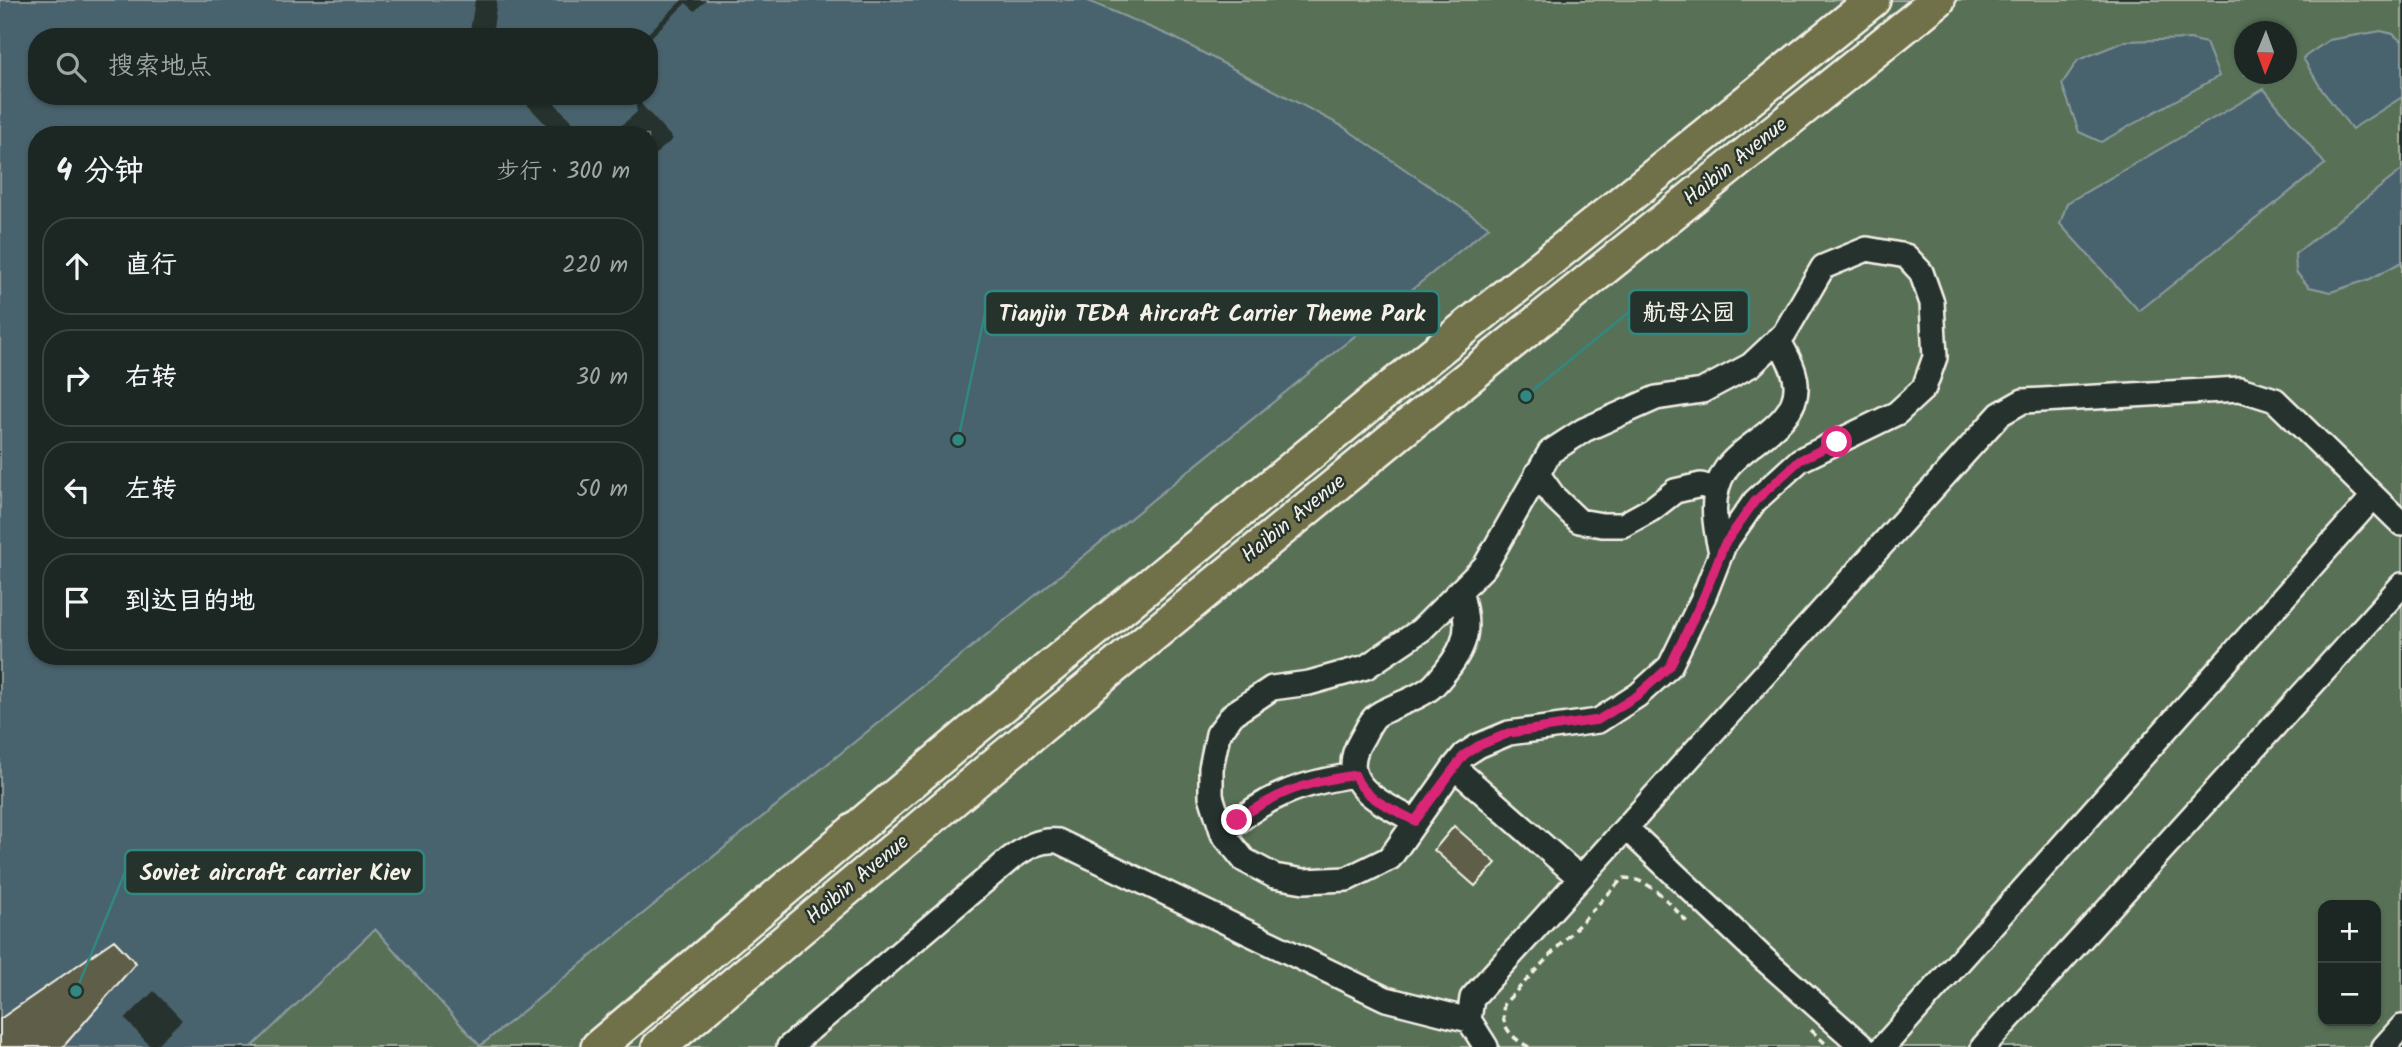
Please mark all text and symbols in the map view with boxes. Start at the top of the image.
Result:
north arrow [2234,21,2297,84]
search box [28,28,658,105]
text: 搜索地点 [108,46,212,88]
icon: search [52,48,90,86]
street label: Haibin Avenue [1677,109,1796,215]
text: 4 分钟 [56,148,144,196]
text: 步行 · 300 m [496,154,630,190]
text: 直行 [125,245,177,287]
icon: ahead [58,247,96,285]
text: 220 m [562,248,628,284]
callout: 航母公园 [1629,290,1749,334]
callout: Tianjin TEDA Aircraft Carrier Theme Park [985,291,1439,335]
text: 航母公园 [1643,296,1735,332]
text: Tianjin TEDA Aircraft Carrier Theme Park [999,297,1426,333]
text: 右转 [125,357,177,399]
icon: right [58,359,96,397]
text: 30 m [576,360,628,396]
route start [1821,426,1852,457]
street label: Haibin Avenue [1235,466,1354,572]
text: 左转 [125,469,177,511]
icon: left [58,471,96,509]
text: 50 m [577,472,628,508]
text: 到达目的地 [125,581,255,623]
icon: arrive [58,583,96,621]
route end [1221,804,1252,835]
street label: Haibin Avenue [799,826,917,933]
callout: Soviet aircraft carrier Kiev [125,850,424,894]
text: Soviet aircraft carrier Kiev [140,856,412,892]
map controls [2318,900,2381,1026]
button: + [2318,900,2381,963]
button: − [2318,963,2381,1026]

